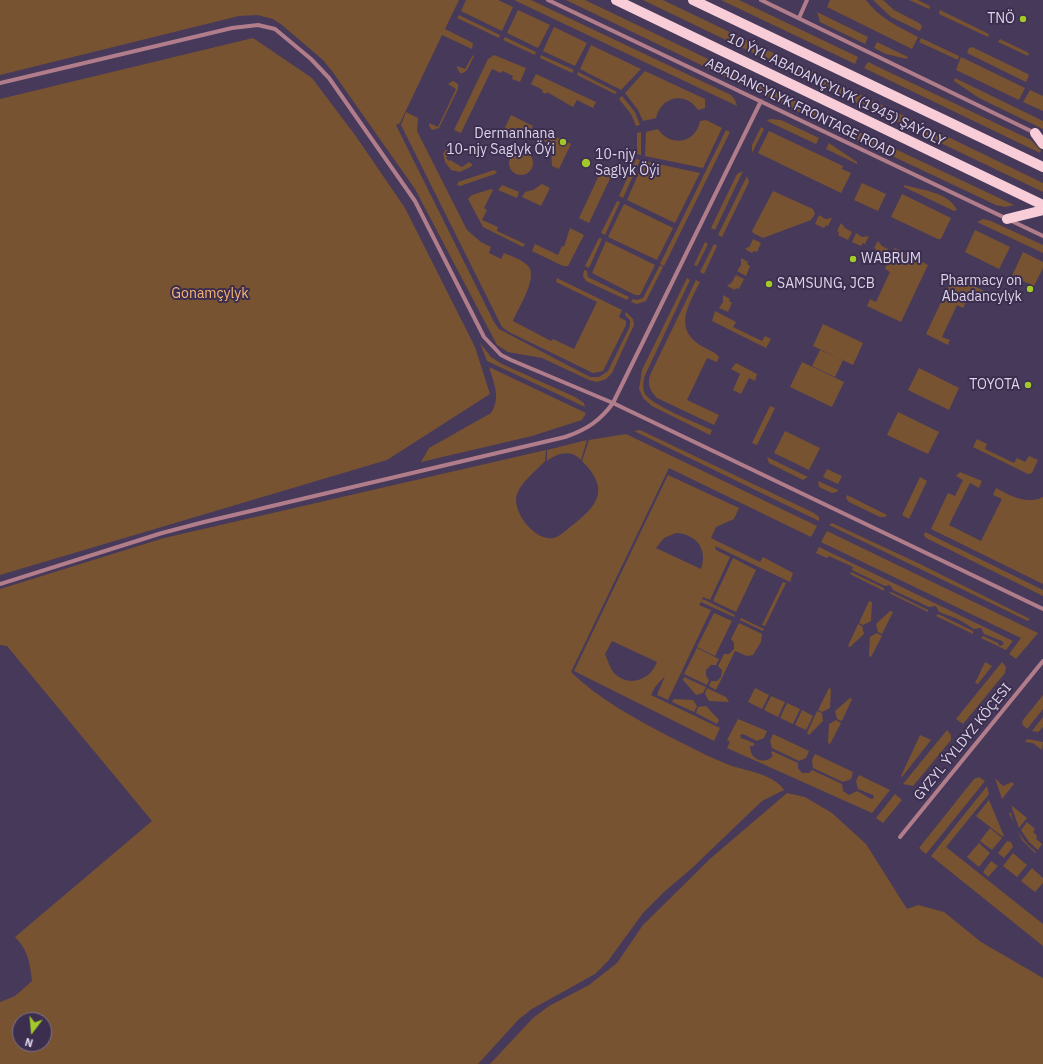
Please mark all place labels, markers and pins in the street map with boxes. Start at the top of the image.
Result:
place label: TNÖ [987,11,1015,27]
marker: TNÖ [1018,14,1028,24]
place label: Dermanhana 10-njy Saglyk Öýi [446,126,555,158]
marker: Dermanhana 10-njy Saglyk Öýi [558,137,568,147]
place label: 10-njy Saglyk Öýi [595,147,660,180]
marker: 10-njy Saglyk Öýi [580,157,592,169]
place label: WABRUM [861,251,921,267]
marker: WABRUM [848,254,858,264]
place label: Pharmacy on Abadancylyk [940,273,1022,306]
place label: SAMSUNG, JCB [777,276,875,292]
marker: SAMSUNG, JCB [764,279,774,289]
marker: Pharmacy on Abadancylyk [1025,284,1035,294]
place label: TOYOTA [969,377,1020,393]
marker: TOYOTA [1023,380,1033,390]

